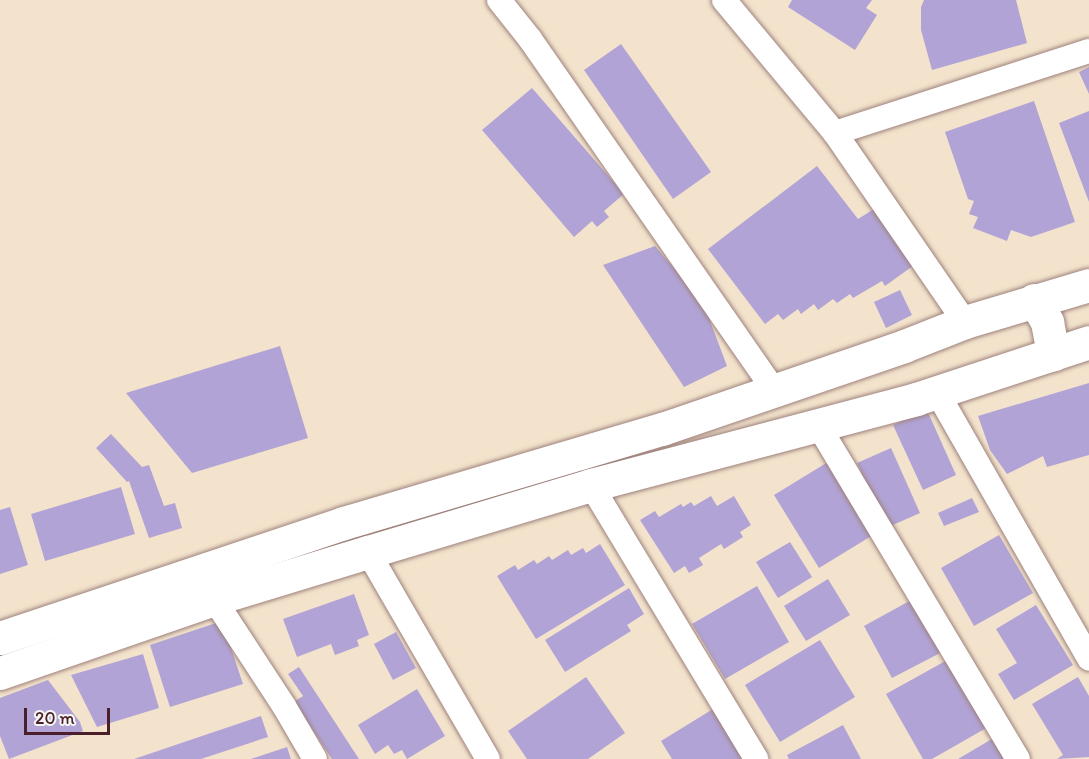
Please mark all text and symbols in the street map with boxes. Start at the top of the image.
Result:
scale bar [27,696,112,734]
text: 20 m [35,707,75,729]

